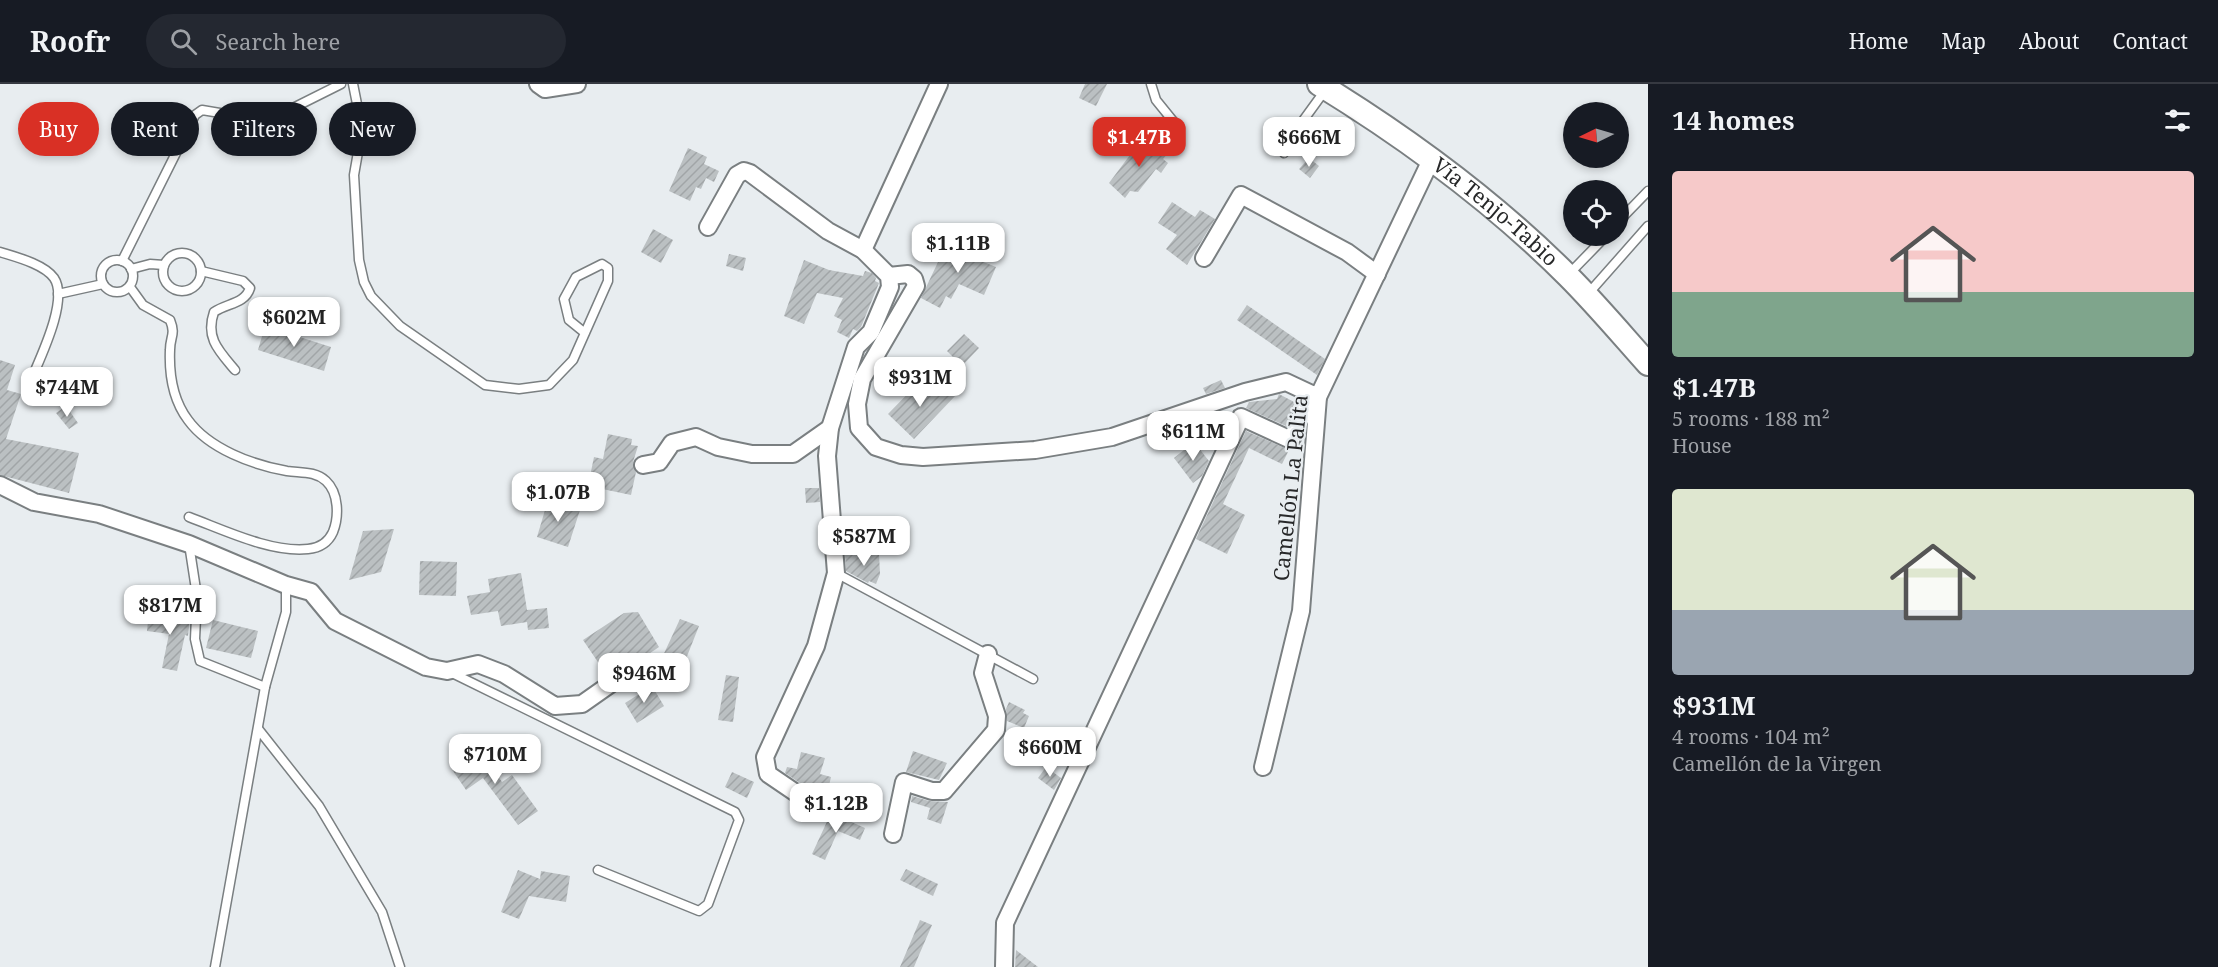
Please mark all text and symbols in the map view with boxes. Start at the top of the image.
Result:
search box [146,14,566,68]
text: Roofr [30,22,110,60]
icon: search [167,25,200,58]
text: Search here [215,26,340,56]
text: Home [1849,27,1909,55]
text: Map [1942,27,1986,55]
text: About [2019,27,2080,55]
text: Contact [2113,27,2188,55]
chip: Buy [18,102,99,156]
chip: Rent [111,102,199,156]
chip: Filters [211,102,317,156]
chip: New [329,102,416,156]
north arrow [1563,102,1629,168]
map controls [1563,102,1629,246]
text: 14 homes [1672,102,1794,138]
icon: filters [2161,104,2194,137]
pin: $1.47B [1090,117,1188,168]
pin: $666M [1267,117,1351,168]
text: $1.47B [1107,123,1171,150]
text: $666M [1277,123,1341,150]
street label: Vía Tenjo-Tabio [1427,150,1565,272]
button: locate [1563,180,1629,246]
icon: home [1879,210,1987,318]
pin: $1.11B [909,223,1007,274]
text: $1.11B [926,229,990,256]
pin: $602M [252,297,336,348]
text: $602M [262,303,326,330]
pin: $931M [878,357,962,408]
text: $931M [888,363,952,390]
pin: $744M [25,367,109,418]
text: $1.47B [1672,369,1756,405]
text: $744M [35,373,99,400]
street label: Camellón La Palita [1266,393,1314,582]
text: 5 rooms · 188 m² [1672,405,1830,432]
pin: $611M [1151,411,1235,462]
text: $611M [1161,417,1225,444]
text: House [1672,432,1732,459]
pin: $1.07B [509,472,607,523]
text: $1.07B [526,478,590,505]
pin: $587M [822,516,906,567]
text: $587M [832,522,896,549]
icon: home [1879,528,1987,636]
pin: $817M [128,585,212,636]
text: $817M [138,591,202,618]
pin: $946M [602,653,686,704]
text: $946M [612,659,676,686]
text: $931M [1672,687,1756,723]
text: 4 rooms · 104 m² [1672,723,1830,750]
pin: $660M [1008,727,1092,778]
text: $660M [1018,733,1082,760]
pin: $710M [453,734,537,785]
text: $710M [463,740,527,767]
text: Camellón de la Virgen [1672,750,1882,777]
pin: $1.12B [787,783,885,834]
text: $1.12B [804,789,868,816]

